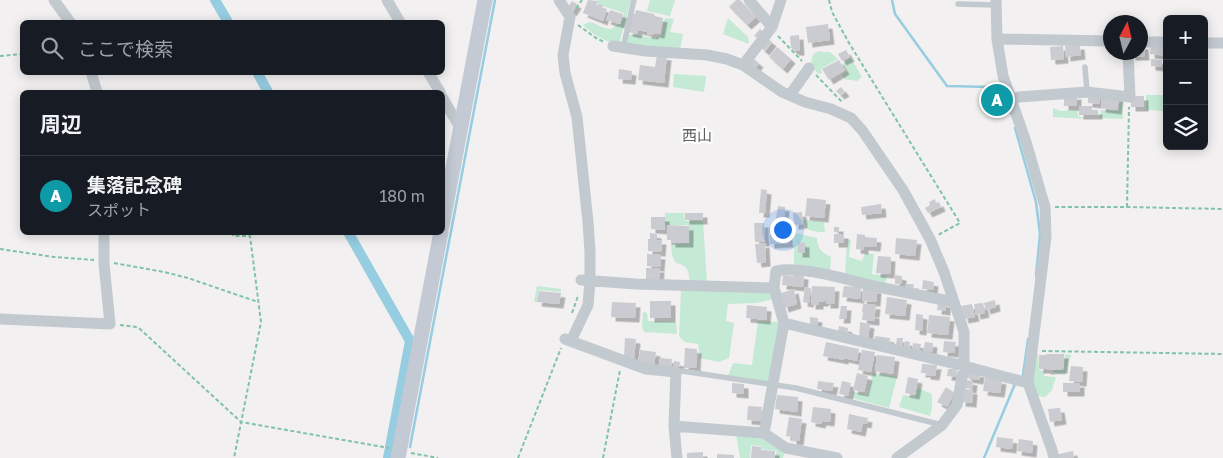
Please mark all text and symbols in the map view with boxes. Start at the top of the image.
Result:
north arrow [1103,15,1148,60]
map controls [1163,15,1208,150]
button: + [1163,15,1208,60]
search box [20,20,445,75]
icon: search [38,34,66,62]
text: ここで検索 [78,37,173,60]
button: − [1163,60,1208,105]
pin: A [981,81,1013,119]
button: layers [1163,105,1208,150]
text: 周辺 [40,111,82,137]
district label: 西山 [682,126,712,144]
text: 集落記念碑 [87,173,182,196]
text: A [50,186,62,206]
text: 180 m [379,186,425,206]
text: スポット [87,200,151,220]
your location [770,217,796,243]

